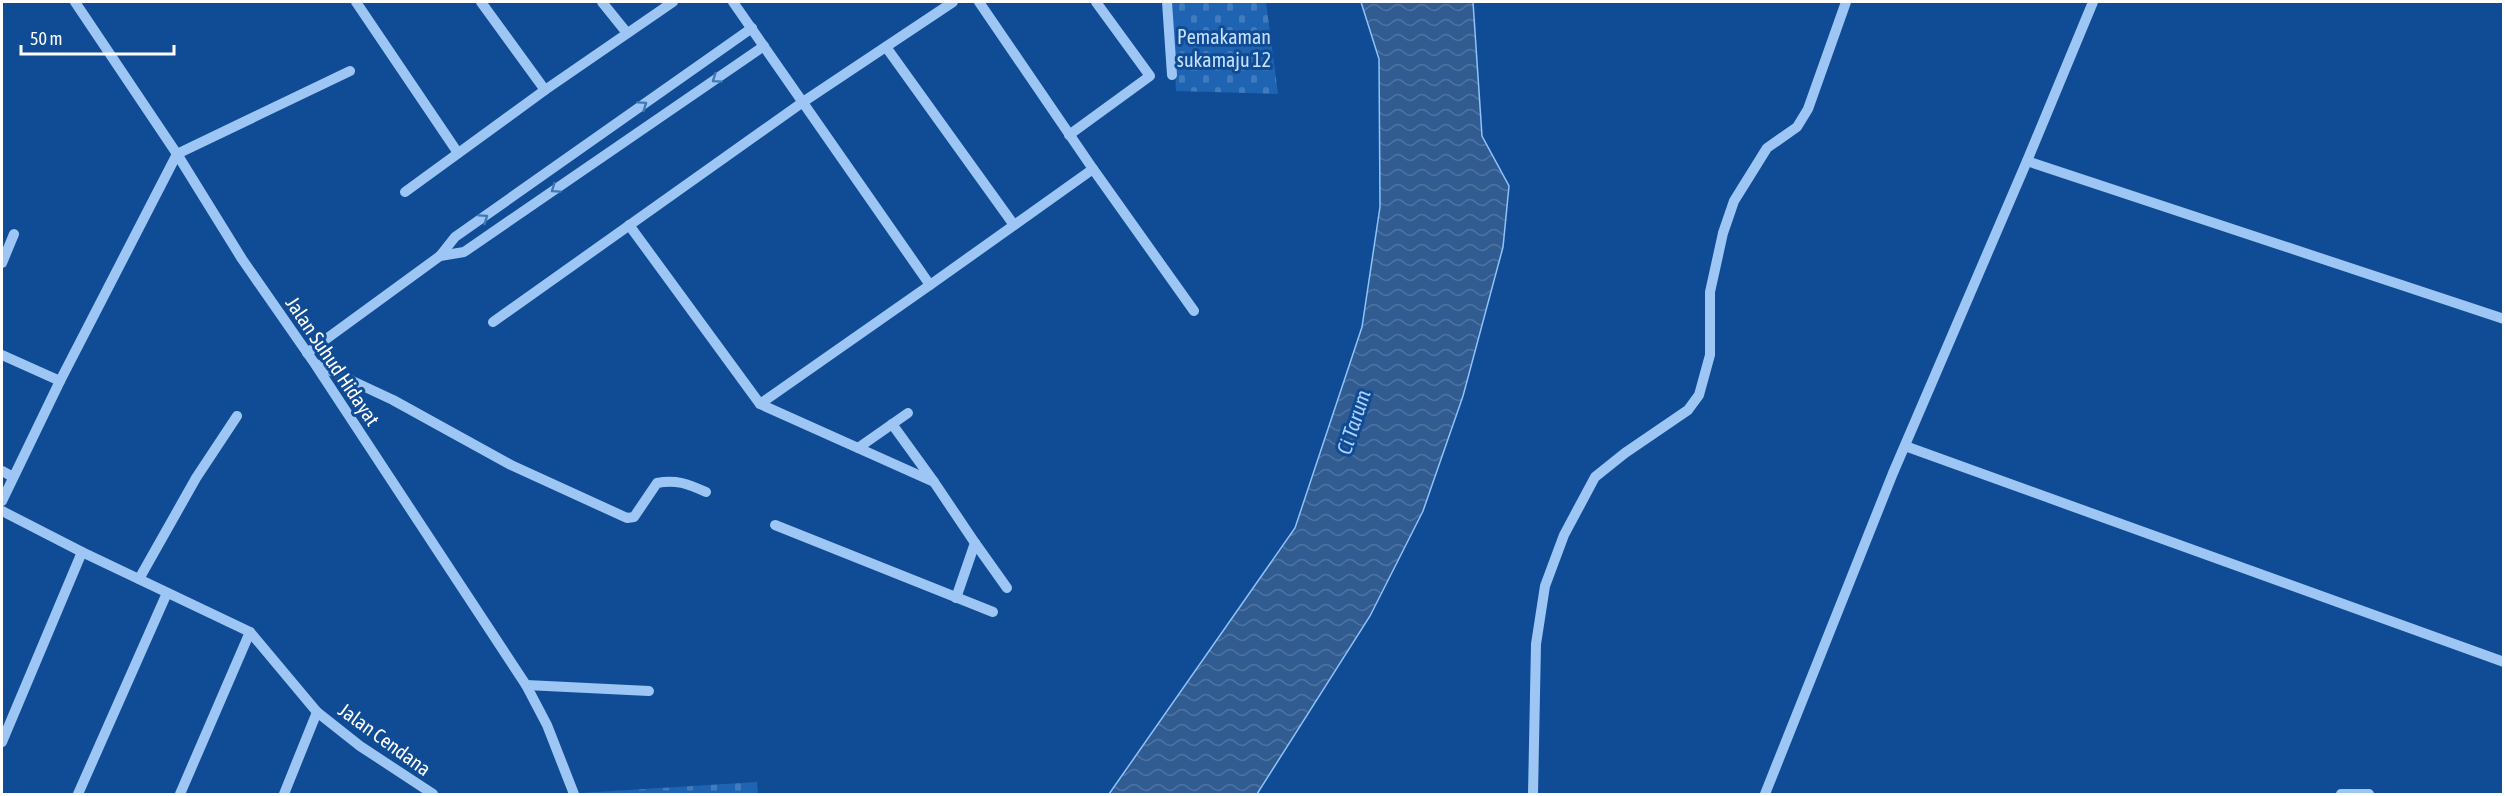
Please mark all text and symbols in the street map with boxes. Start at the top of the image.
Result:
scale bar [21,18,174,56]
park label: Pemakaman sukamaju 12 [1177,25,1271,71]
text: 50 m [30,28,62,49]
one-way arrow [711,72,722,83]
one-way arrow [636,101,647,112]
one-way arrow [551,182,562,193]
one-way arrow [477,214,488,225]
street label: Jalan Suhud Hidayat [281,292,385,430]
water label: Ci Tarum [1331,387,1375,457]
street label: Jalan Cendana [334,698,436,780]

